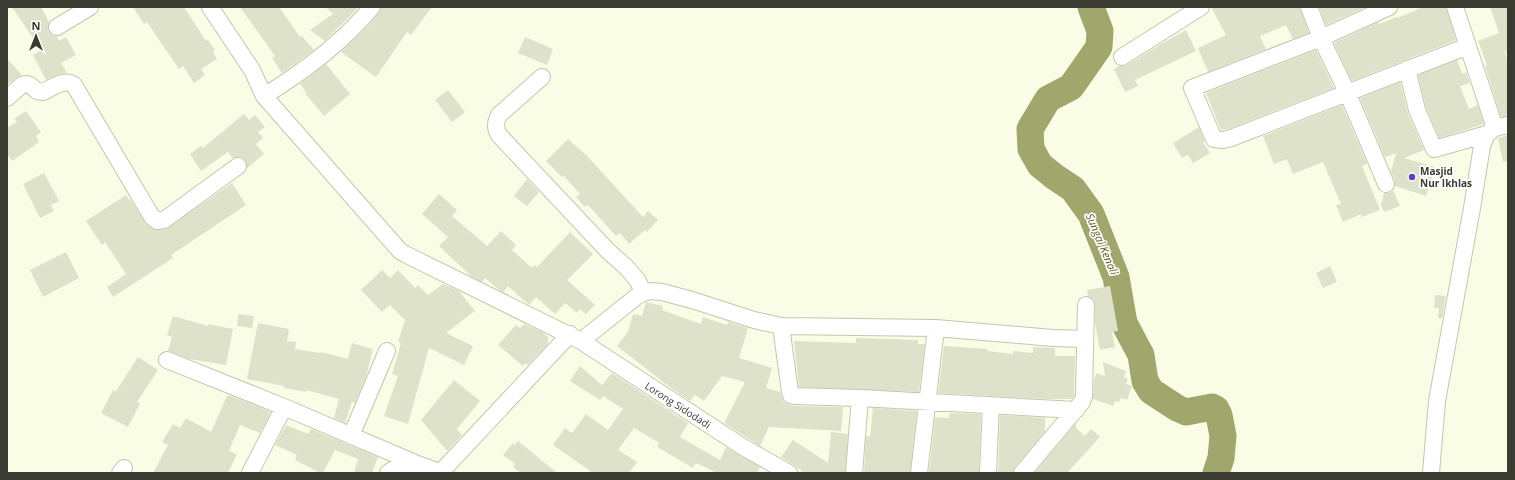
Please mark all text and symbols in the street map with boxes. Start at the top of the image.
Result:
north arrow [16,16,56,56]
text: N [32,18,40,33]
place label: Masjid Nur Ikhlas [1420,164,1472,190]
marker: Masjid Nur Ikhlas [1407,172,1417,182]
water label: Sungai Kenali [1083,211,1122,277]
street label: Lorong Sidodadi [642,378,714,432]

